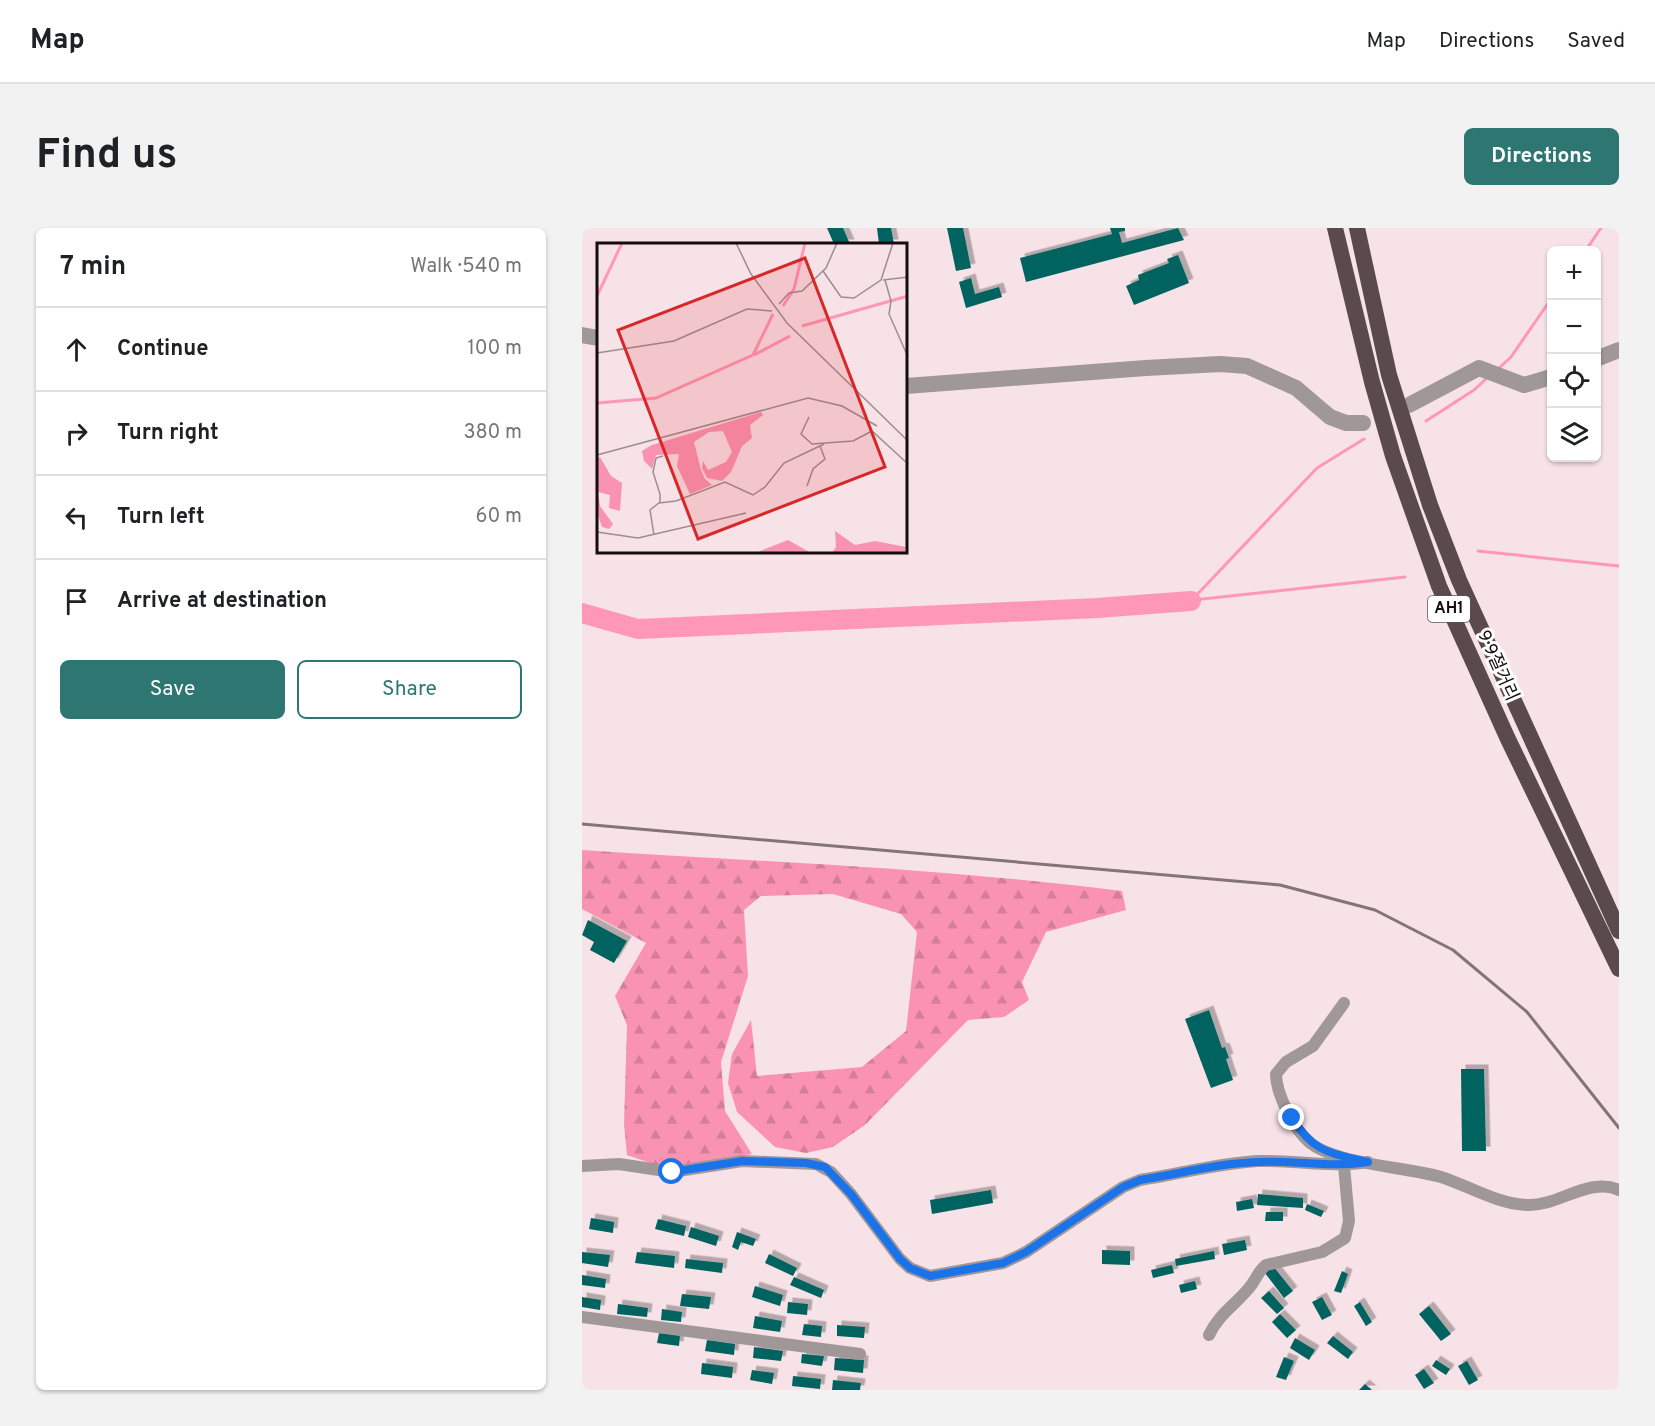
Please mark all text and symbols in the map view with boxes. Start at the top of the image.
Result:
text: Map [30,23,85,59]
text: Map [1366,28,1406,55]
text: Directions [1439,28,1534,55]
text: Saved [1567,28,1625,55]
button: Directions [1464,128,1619,185]
text: Find us [36,130,177,183]
inset map [597,243,908,554]
map controls [1547,246,1601,462]
button: + [1547,246,1601,300]
text: 7 min [60,251,126,284]
text: Walk · 540 m [410,254,522,280]
button: − [1547,300,1601,354]
icon: ahead [60,333,93,366]
text: Continue [117,336,208,363]
text: 100 m [467,336,522,362]
button: locate [1547,354,1601,408]
button: layers [1547,408,1601,462]
icon: right [60,417,93,450]
text: Turn right [117,420,219,447]
text: 380 m [463,420,522,446]
icon: left [60,501,93,534]
text: Turn left [117,504,205,531]
text: 60 m [476,504,522,530]
icon: arrive [60,585,93,618]
text: Arrive at destination [117,588,327,615]
road number: AH1 [1428,596,1470,622]
street label: 9·9절거리 [1471,627,1523,705]
button: Save [60,660,285,719]
button: Share [297,660,522,719]
route end [1278,1104,1304,1130]
route start [658,1158,684,1184]

